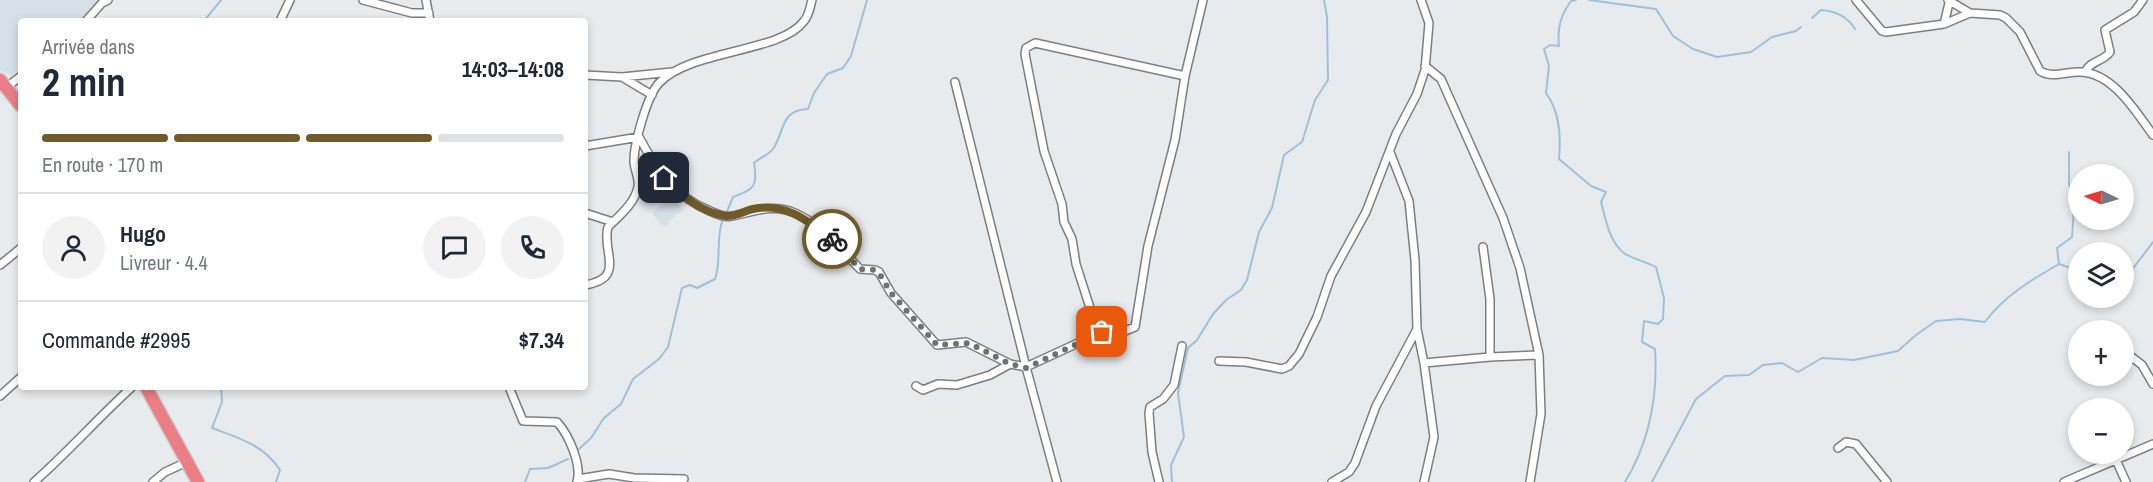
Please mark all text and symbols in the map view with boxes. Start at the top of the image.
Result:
text: Arrivée dans [42,33,135,60]
text: 14:03–14:08 [462,54,564,84]
text: 2 min [42,56,126,108]
text: En route · 170 m [42,151,163,178]
pin [638,152,689,203]
icon: home [647,161,680,194]
north arrow [2068,164,2134,230]
map controls [2068,164,2134,464]
courier [802,209,862,269]
button: person [42,216,105,279]
button: chat [423,216,486,279]
button: phone [501,216,564,279]
text: Hugo [120,219,166,249]
icon: bike [816,223,849,256]
button: layers [2068,242,2134,308]
text: Livreur · 4.4 [120,249,208,276]
pin [1076,306,1127,357]
icon: bag [1085,315,1118,348]
button: + [2068,320,2134,386]
text: Commande #2995 [42,325,190,355]
text: $7.34 [519,325,564,355]
button: − [2068,398,2134,464]

